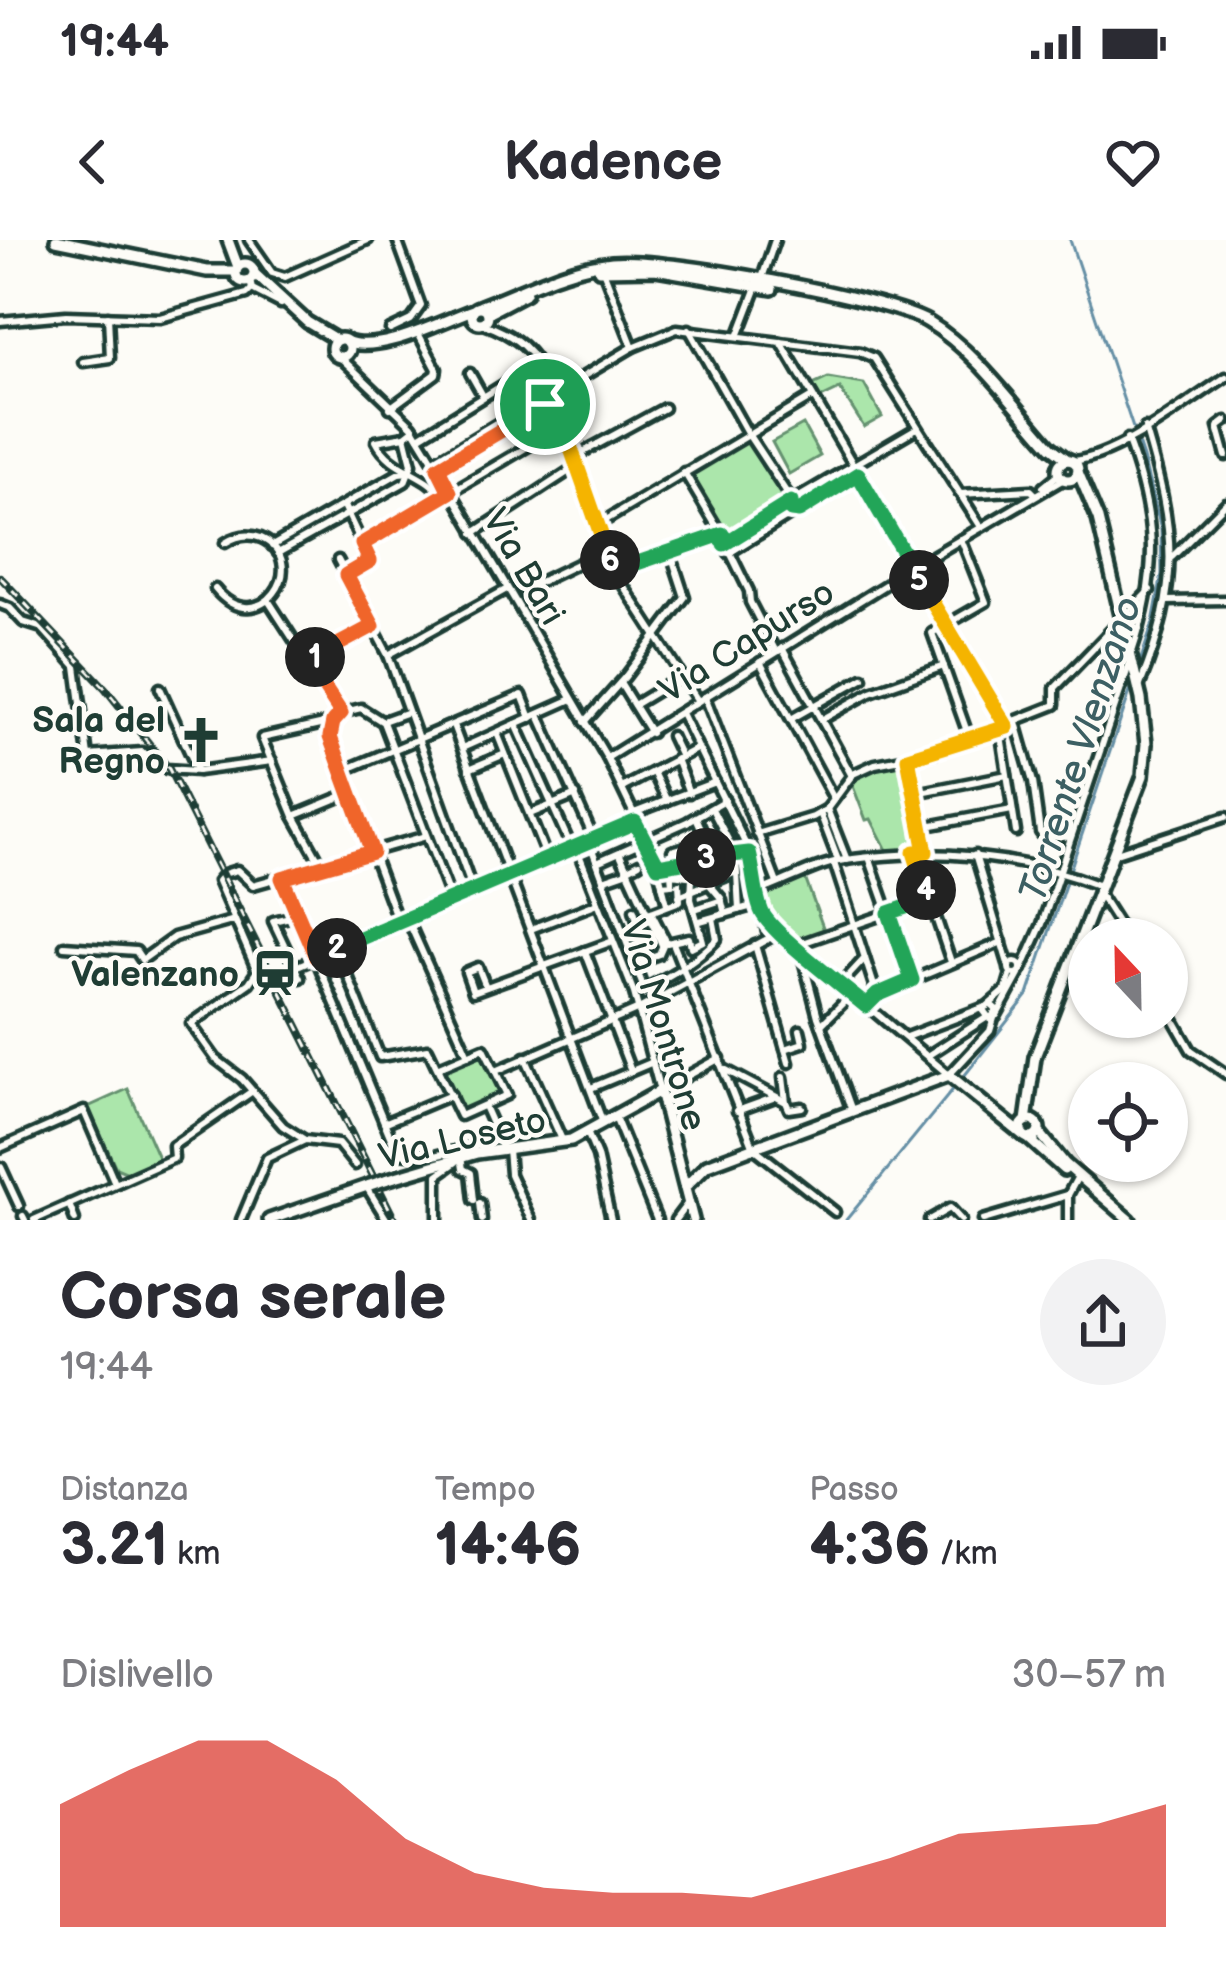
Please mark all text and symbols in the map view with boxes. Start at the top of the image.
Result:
text: 19:44 [60,15,169,70]
icon: back [60,129,126,195]
icon: heart [1100,129,1166,195]
text: Kadence [504,130,722,195]
pin [494,353,596,455]
icon: arrive [512,371,578,437]
street label: Via Bari [472,501,573,633]
pin: 6 [580,530,640,590]
text: 6 [600,540,620,580]
pin: 5 [889,550,949,610]
text: 5 [909,560,929,600]
street label: Via Capurso [652,571,843,713]
water label: Torrente Vlenzano [1010,591,1153,908]
pin: 1 [285,627,345,687]
text: 1 [308,637,322,677]
place label: Sala del Regno [32,700,165,784]
church icon: Sala del Regno [176,715,226,765]
pin: 3 [676,828,736,888]
text: 3 [696,838,716,878]
pin: 4 [896,860,956,920]
text: 4 [916,870,936,910]
street label: Via Montrone [610,915,715,1136]
pin: 2 [307,918,367,978]
north arrow [1068,918,1188,1038]
map controls [1068,918,1188,1182]
text: 2 [327,928,347,968]
station icon: Valenzano [250,948,300,998]
place label: Valenzano [71,954,239,997]
button: locate [1068,1062,1188,1182]
street label: Via Loseto [375,1099,550,1180]
text: Corsa serale [60,1259,447,1338]
button: share [1040,1259,1166,1385]
text: 19:44 [60,1344,153,1391]
text: Distanza [60,1470,189,1510]
text: Tempo [435,1470,536,1510]
text: Passo [809,1470,899,1510]
text: 3.21 [60,1510,168,1582]
text: 14:46 [435,1510,581,1582]
text: 4:36 [809,1510,930,1582]
text: km [168,1534,221,1574]
text: /km [930,1534,998,1574]
text: Dislivello [60,1652,214,1699]
text: 30–57 m [1011,1652,1166,1699]

